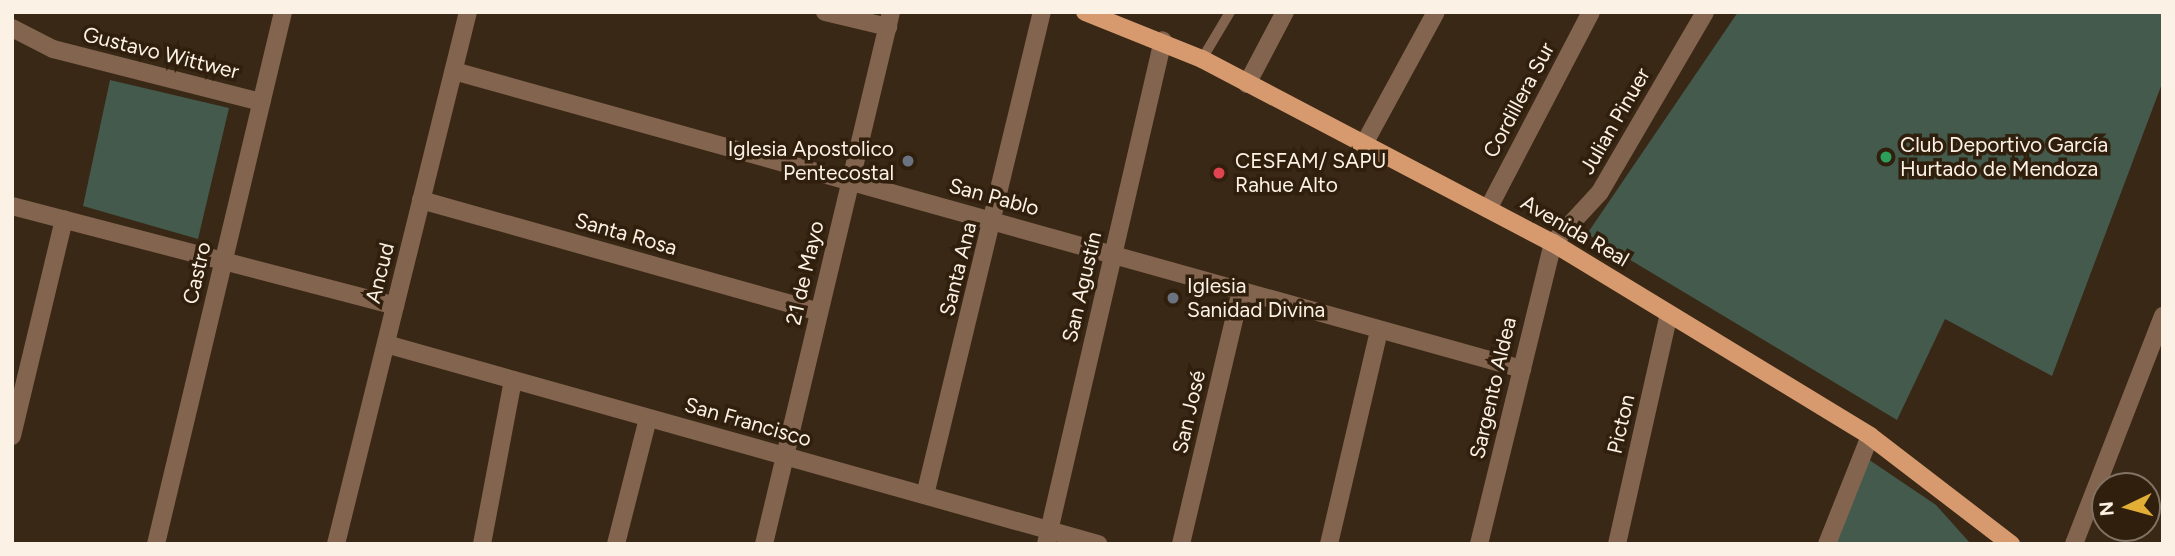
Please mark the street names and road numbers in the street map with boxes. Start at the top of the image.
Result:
street label: Gustavo Wittwer [81,21,241,85]
street label: Cordillera Sur [1478,38,1560,162]
street label: Julian Pinuer [1574,63,1656,179]
street label: San Pablo [946,173,1042,221]
street label: Avenida Real [1516,190,1634,272]
street label: Santa Rosa [572,207,680,261]
street label: 21 de Mayo [781,219,829,327]
street label: Santa Ana [934,219,982,319]
street label: San Agustín [1057,229,1107,345]
street label: Castro [178,240,216,306]
street label: Ancud [360,240,400,306]
street label: Sargento Aldea [1464,315,1522,461]
street label: San José [1167,368,1211,456]
street label: San Francisco [682,392,814,452]
street label: Picton [1602,392,1640,456]

